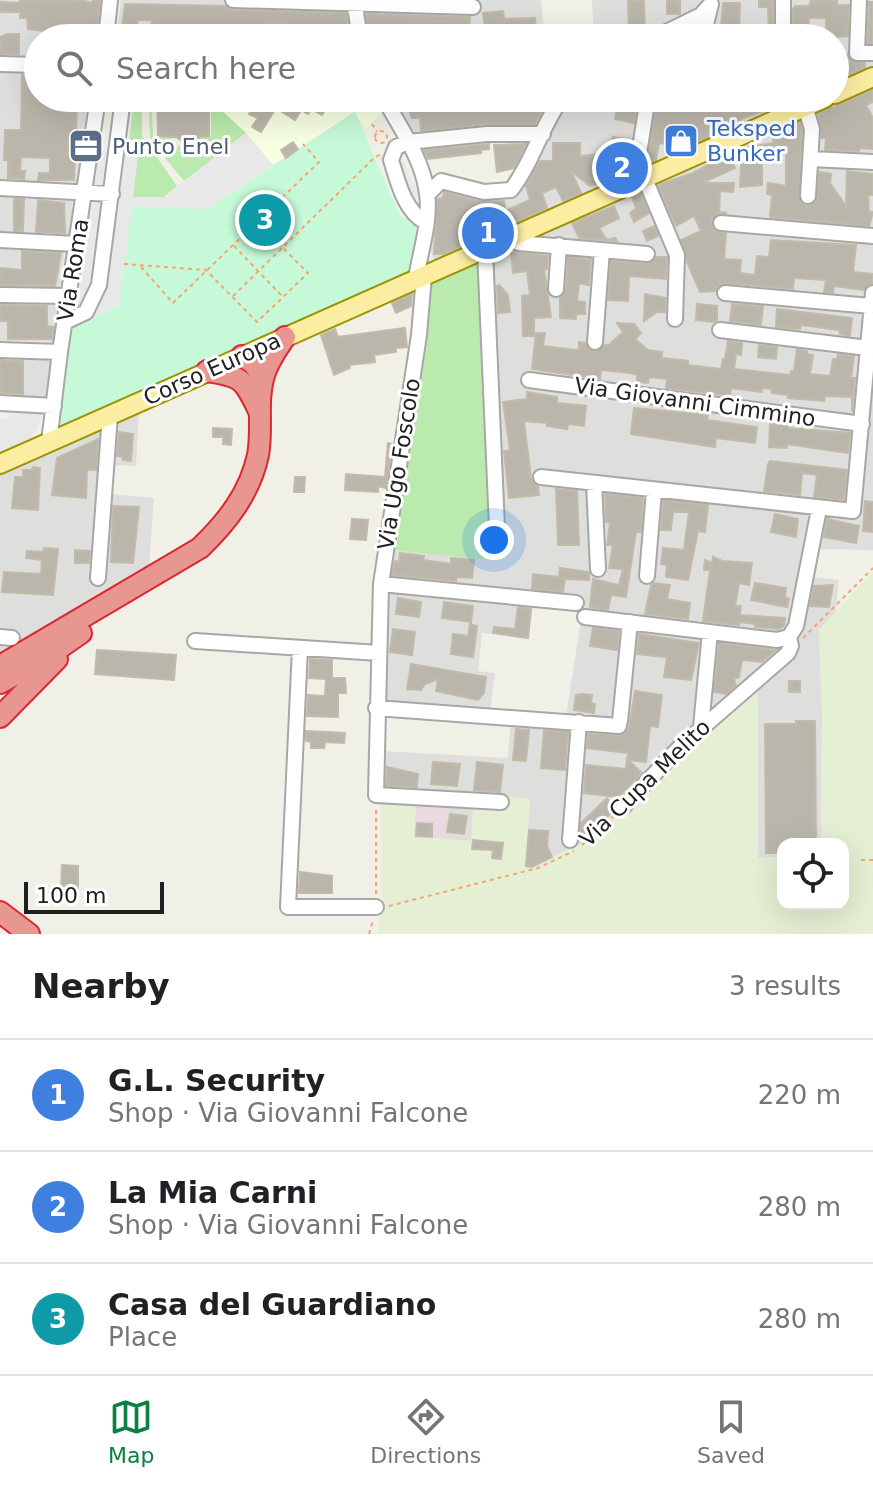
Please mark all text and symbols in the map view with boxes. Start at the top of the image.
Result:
search box [24,24,849,112]
icon: search [52,46,96,90]
text: Search here [116,51,296,86]
place label: Teksped Bunker [706,116,796,166]
shop icon: Teksped Bunker [662,122,700,160]
office icon: Punto Enel [67,127,105,165]
place label: Punto Enel [112,134,229,159]
pin: 2 [596,138,648,198]
pin: 3 [239,190,291,250]
pin: 1 [462,203,514,263]
street label: Via Roma [53,217,93,323]
street label: Corso Europa [140,328,284,410]
street label: Via Giovanni Cimmino [573,373,817,431]
street label: Via Ugo Foscolo [373,376,425,552]
your location [474,520,514,560]
street label: Via Cupa Melito [575,714,715,852]
map controls [777,838,849,910]
button: locate [777,838,849,910]
scale bar [24,878,164,914]
text: 100 m [36,883,106,908]
text: Nearby [32,966,170,1006]
text: 3 results [729,971,841,1001]
text: G.L. Security [108,1063,325,1098]
text: 1 [49,1080,67,1110]
text: 220 m [758,1080,841,1110]
text: Shop · Via Giovanni Falcone [108,1098,468,1128]
text: La Mia Carni [108,1175,317,1210]
text: 2 [49,1192,67,1222]
text: 280 m [758,1192,841,1222]
text: Shop · Via Giovanni Falcone [108,1210,468,1240]
text: Casa del Guardiano [108,1287,436,1322]
text: 3 [49,1304,67,1334]
text: 280 m [758,1304,841,1334]
text: Place [108,1322,177,1352]
tab: Map [108,1395,154,1468]
tab: Directions [370,1395,481,1468]
tab: Saved [697,1395,765,1468]

